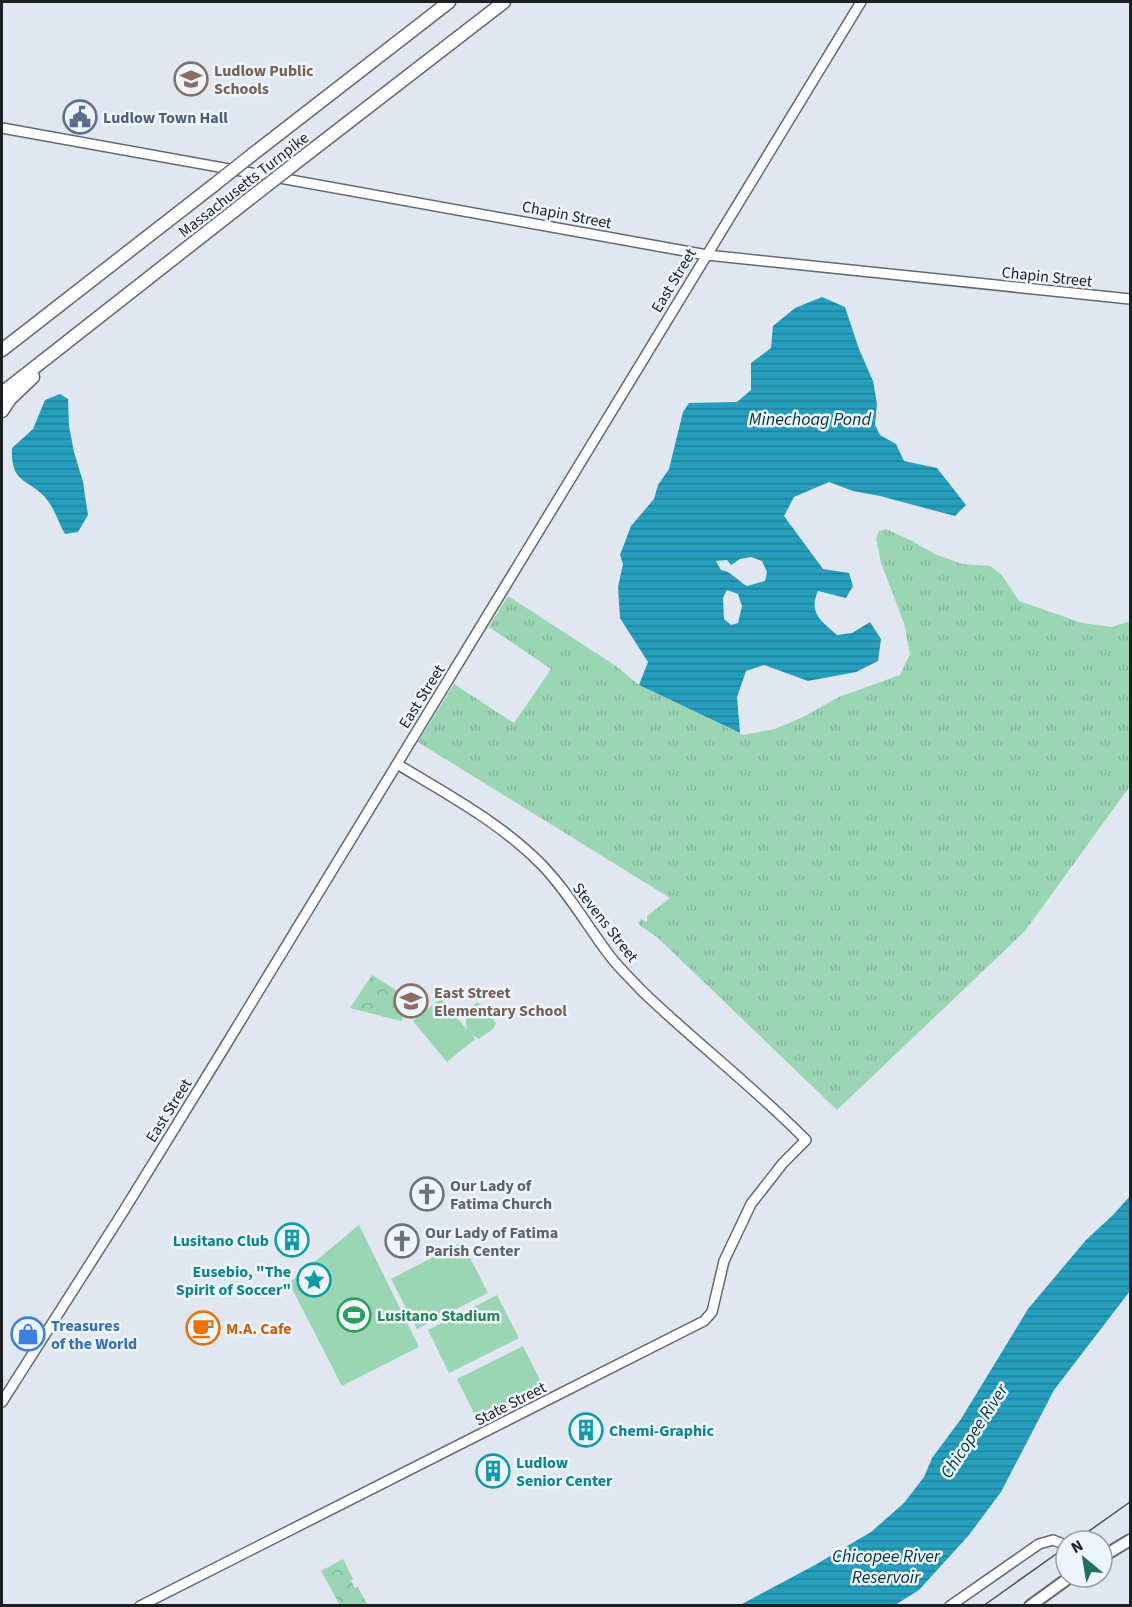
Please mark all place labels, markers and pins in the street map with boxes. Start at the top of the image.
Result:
place label: Ludlow Public Schools [214,60,314,100]
school or university icon: Ludlow Public Schools [173,61,209,97]
public building icon: Ludlow Town Hall [62,99,98,135]
place label: Ludlow Town Hall [103,107,228,129]
place label: East Street Elementary School [434,982,567,1022]
school or university icon: East Street Elementary School [393,983,429,1019]
place label: Our Lady of Fatima Church [450,1175,552,1215]
church icon: Our Lady of Fatima Church [409,1176,445,1212]
building icon: Lusitano Club [274,1222,310,1258]
place label: Our Lady of Fatima Parish Center [425,1222,558,1262]
church icon: Our Lady of Fatima Parish Center [384,1223,420,1259]
place label: Lusitano Club [173,1230,269,1252]
place label: Eusebio, "The Spirit of Soccer" [176,1261,291,1301]
place icon: Eusebio, "The Spirit of Soccer" [296,1262,332,1298]
sports icon: Lusitano Stadium [336,1297,372,1333]
place label: Lusitano Stadium [377,1305,500,1327]
cafe icon: M.A. Cafe [185,1310,221,1346]
place label: Treasures of the World [51,1315,137,1355]
shop icon: Treasures of the World [10,1316,46,1352]
place label: M.A. Cafe [226,1318,292,1340]
building icon: Chemi-Graphic [568,1412,604,1448]
place label: Chemi-Graphic [609,1420,714,1442]
place label: Ludlow Senior Center [516,1452,613,1492]
building icon: Ludlow Senior Center [475,1453,511,1489]

